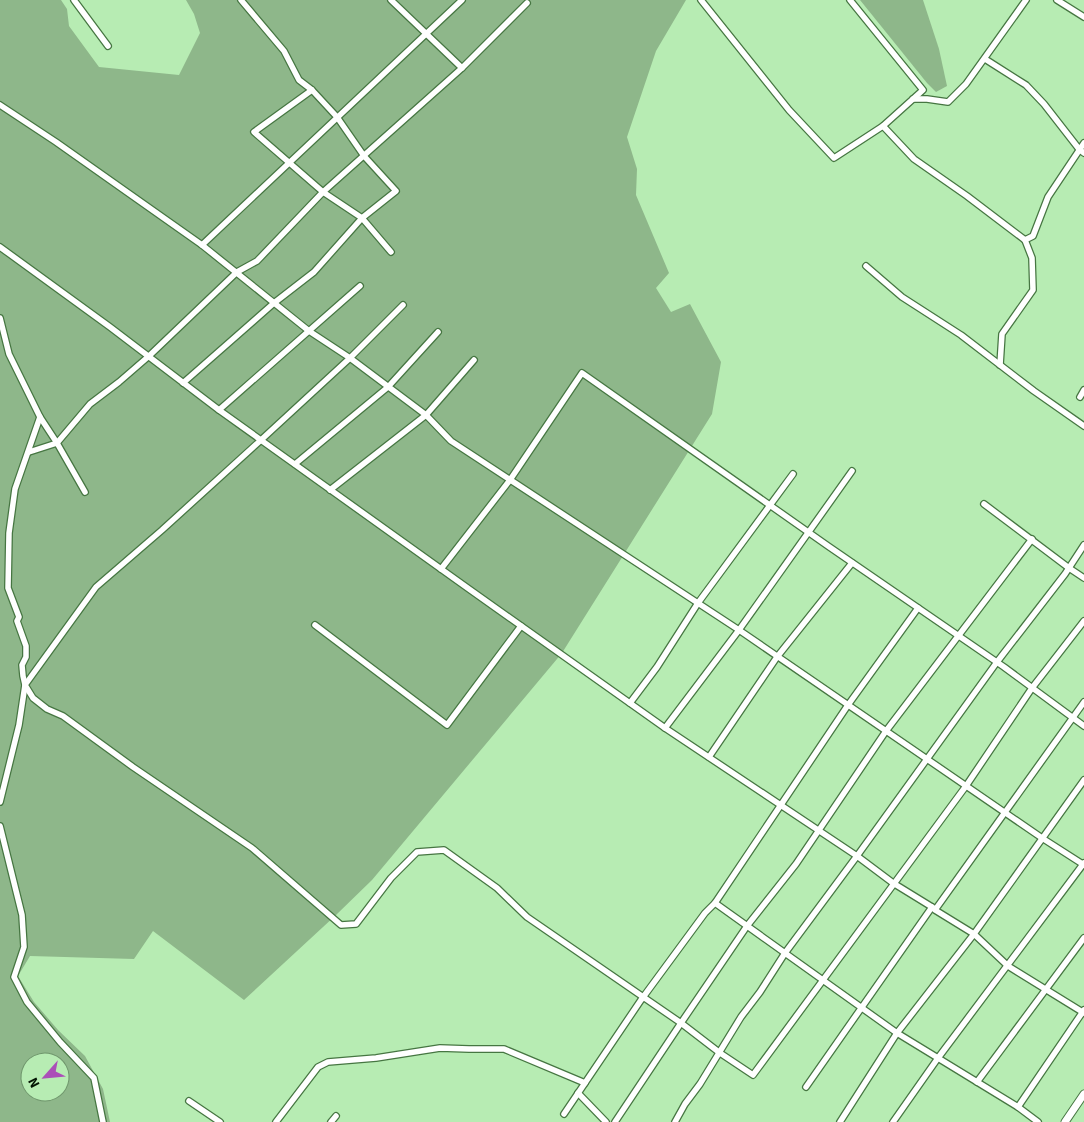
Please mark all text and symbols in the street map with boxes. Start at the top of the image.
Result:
north arrow [20,1052,70,1102]
text: N [23,1074,45,1091]

